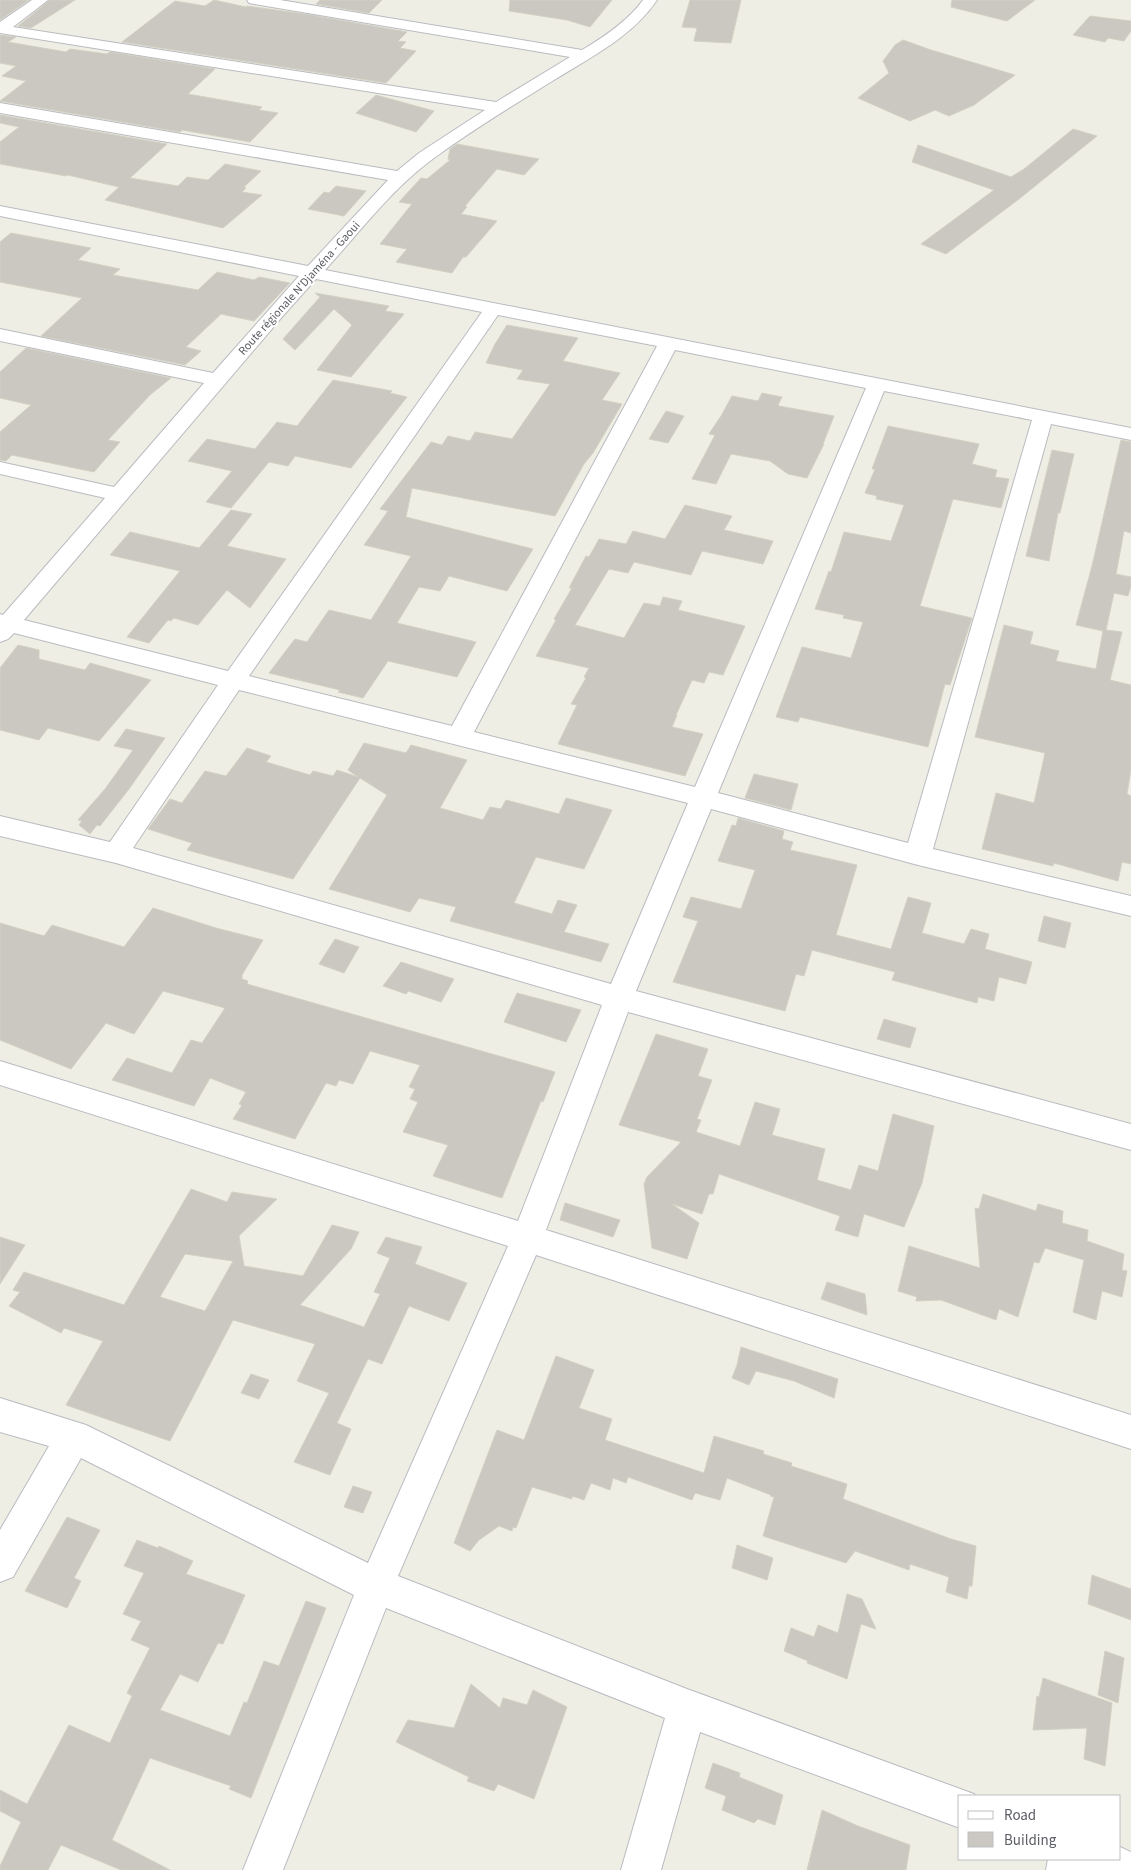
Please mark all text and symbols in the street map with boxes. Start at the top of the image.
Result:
street label: Route régionale N'Djaména - Gaoui [235,218,364,359]
legend [958,1795,1121,1860]
text: Road [1004,1805,1036,1826]
text: Building [1004,1830,1057,1851]

